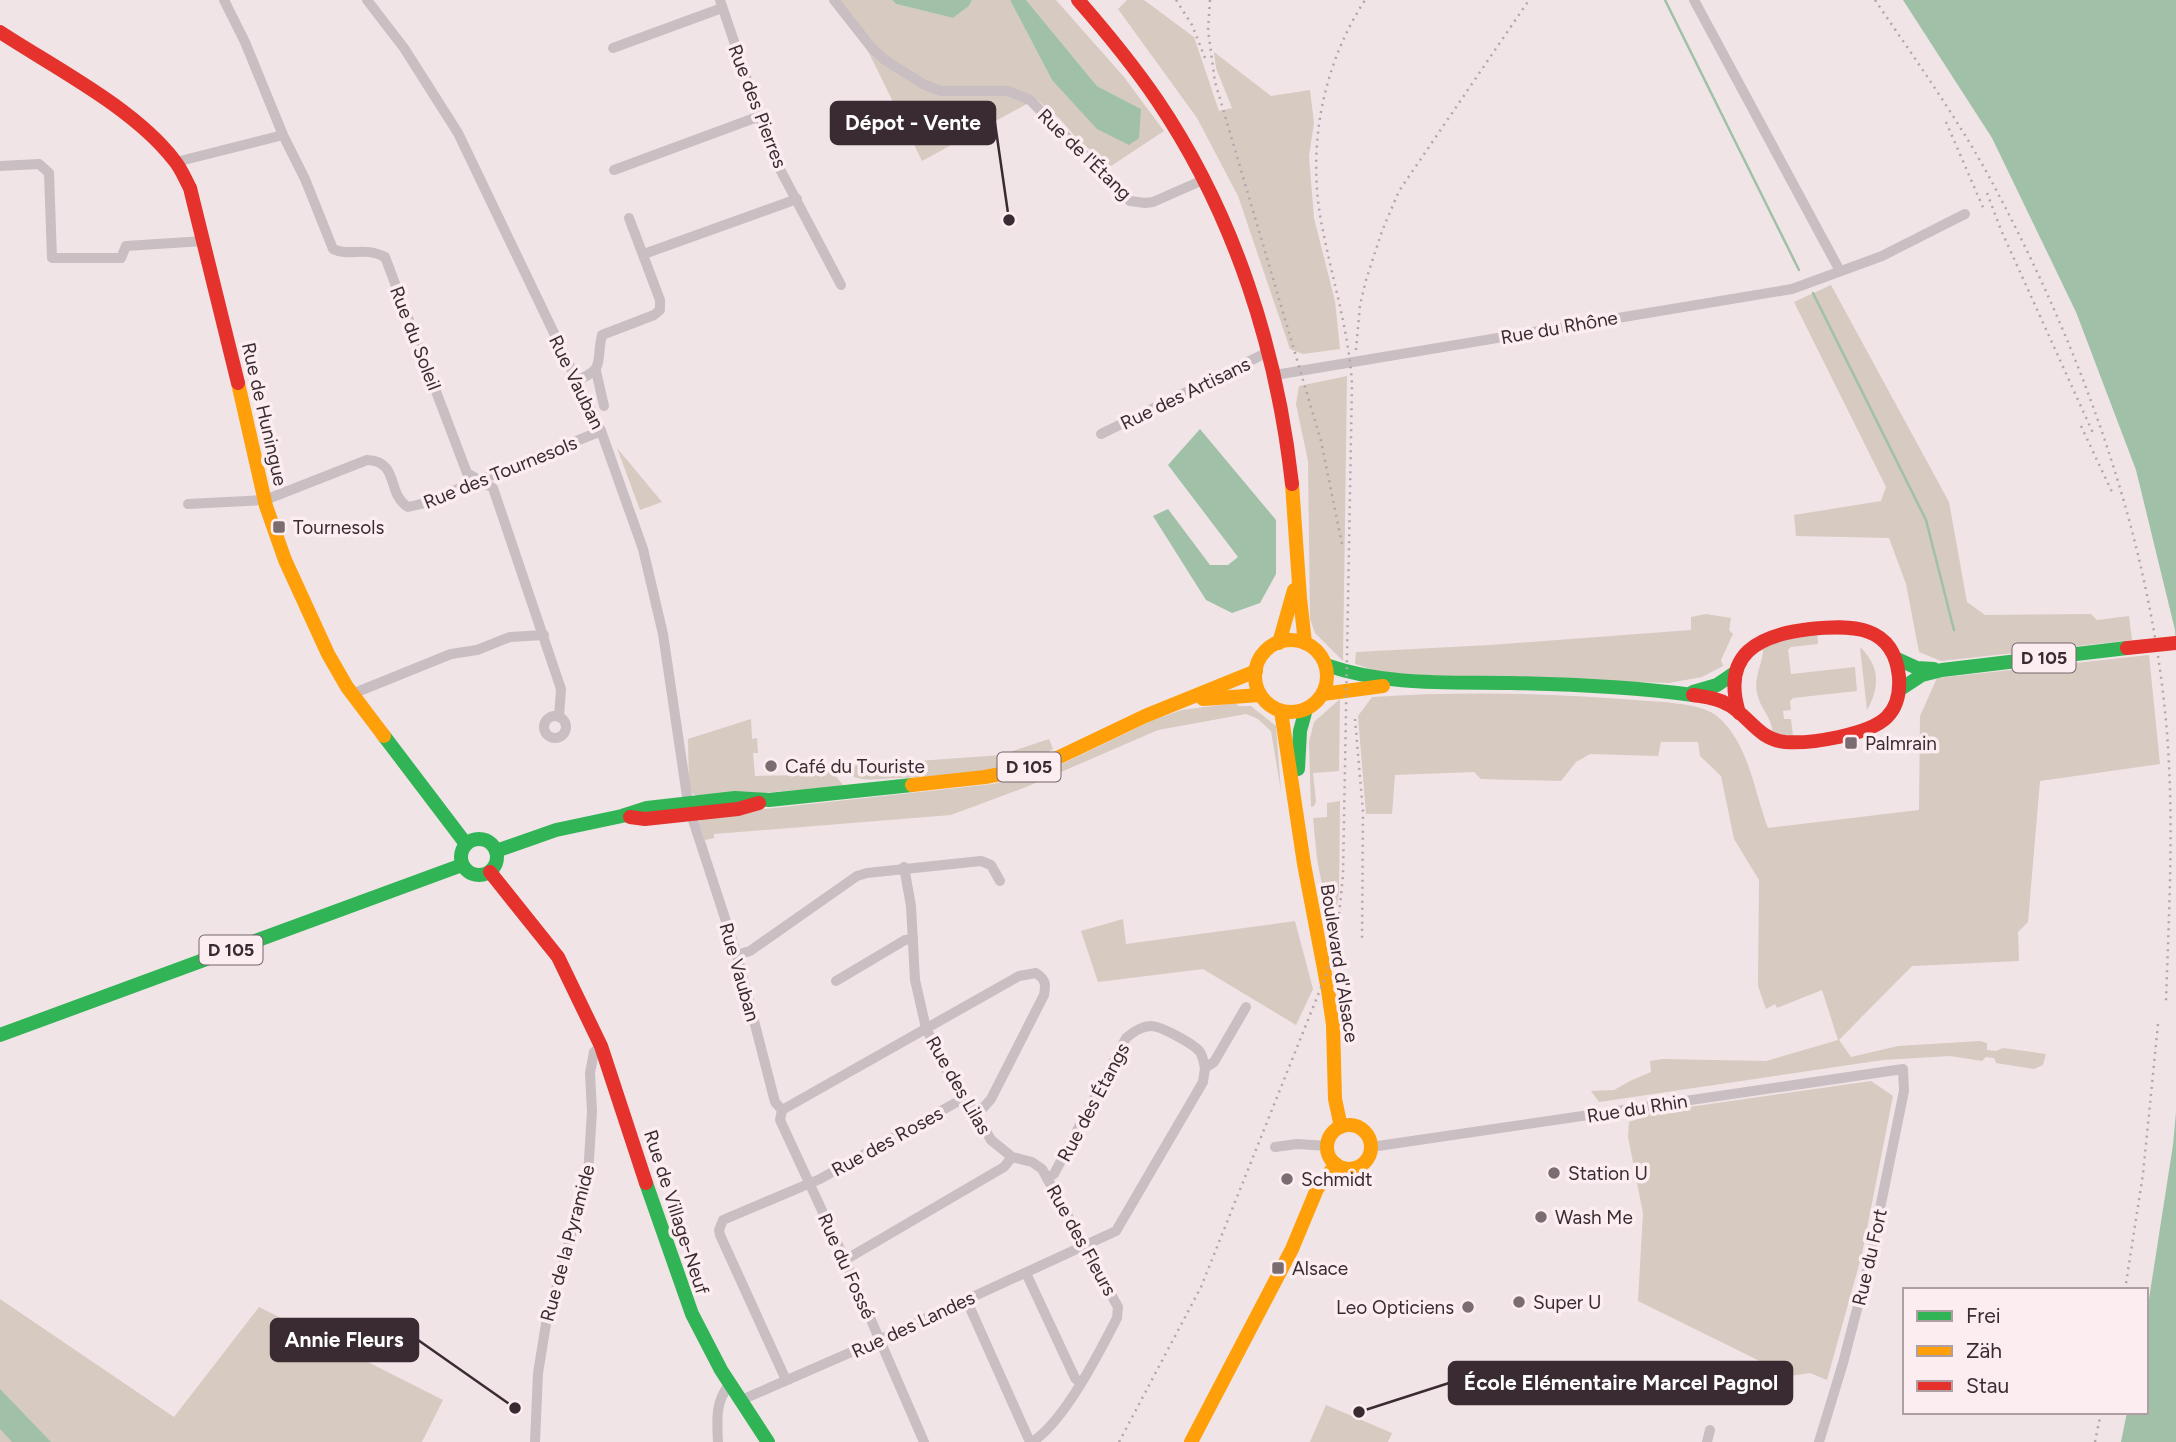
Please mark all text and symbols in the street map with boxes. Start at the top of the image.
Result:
street label: Rue des Pierres [723,41,792,171]
callout: Dépot - Vente [831,102,995,144]
street label: Rue de l'Étang [1033,104,1136,205]
text: Dépot - Vente [845,110,981,135]
street label: Rue du Soleil [385,283,446,394]
street label: Rue du Rhône [1499,306,1619,349]
street label: Rue Vauban [544,331,609,433]
street label: Rue de Huningue [237,340,292,488]
street label: Rue des Artisans [1117,352,1254,435]
street label: Rue des Tournesols [420,431,581,514]
place label: Tournesols [293,516,384,539]
marker: Tournesols [271,519,287,535]
road number: D 105 [2012,644,2076,672]
place label: Palmrain [1865,732,1937,755]
marker: Palmrain [1843,735,1859,751]
road number: D 105 [998,752,1060,782]
place label: Café du Touriste [785,755,925,778]
marker: Café du Touriste [763,758,779,774]
street label: Boulevard d'Alsace [1316,882,1363,1044]
street label: Rue Vauban [714,920,765,1024]
road number: D 105 [200,936,262,965]
street label: Rue des Lilas [921,1032,996,1139]
street label: Rue des Étangs [1052,1039,1134,1166]
street label: Rue du Rhin [1585,1089,1689,1128]
street label: Rue des Roses [828,1101,947,1181]
street label: Rue de Village-Neuf [639,1127,714,1297]
street label: Rue de la Pyramide [535,1162,599,1324]
place label: Station U [1568,1162,1648,1185]
marker: Station U [1546,1165,1562,1181]
place label: Schmidt [1301,1168,1372,1191]
marker: Schmidt [1279,1171,1295,1187]
street label: Rue des Fleurs [1042,1181,1122,1300]
place label: Wash Me [1555,1206,1633,1229]
street label: Rue du Fort [1847,1206,1892,1308]
marker: Wash Me [1533,1209,1549,1225]
street label: Rue du Fossé [813,1210,880,1323]
place label: Alsace [1292,1257,1348,1280]
marker: Alsace [1270,1260,1286,1276]
street label: Rue des Landes [848,1286,979,1363]
legend [1903,1288,2148,1414]
place label: Super U [1533,1291,1601,1314]
marker: Super U [1511,1294,1527,1310]
place label: Leo Opticiens [1336,1296,1454,1319]
marker: Leo Opticiens [1460,1299,1476,1315]
text: Frei [1966,1303,2001,1328]
callout: Annie Fleurs [271,1319,418,1361]
text: Annie Fleurs [284,1327,404,1352]
text: Zäh [1966,1338,2002,1363]
callout: École Elémentaire Marcel Pagnol [1449,1362,1792,1404]
text: École Elémentaire Marcel Pagnol [1464,1370,1778,1395]
text: Stau [1966,1373,2009,1398]

